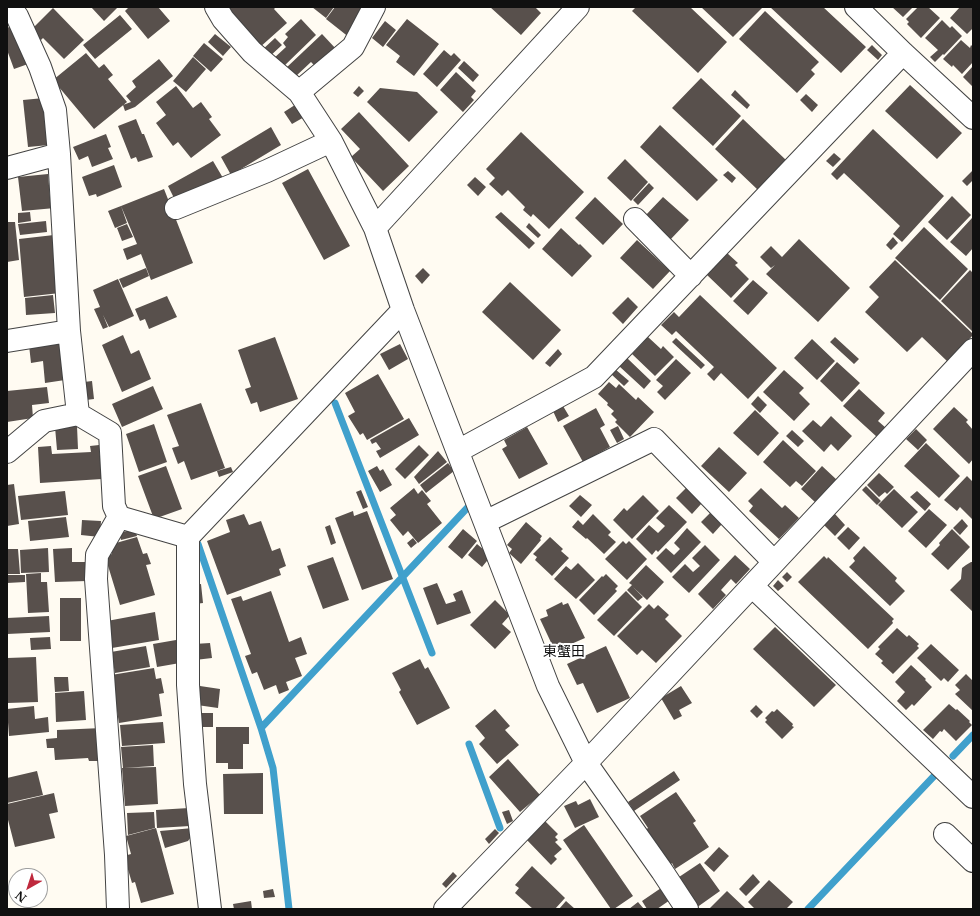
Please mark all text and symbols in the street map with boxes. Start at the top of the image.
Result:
district label: 東蟹田 [543,644,585,660]
north arrow [8,868,48,908]
text: N [13,888,30,905]

